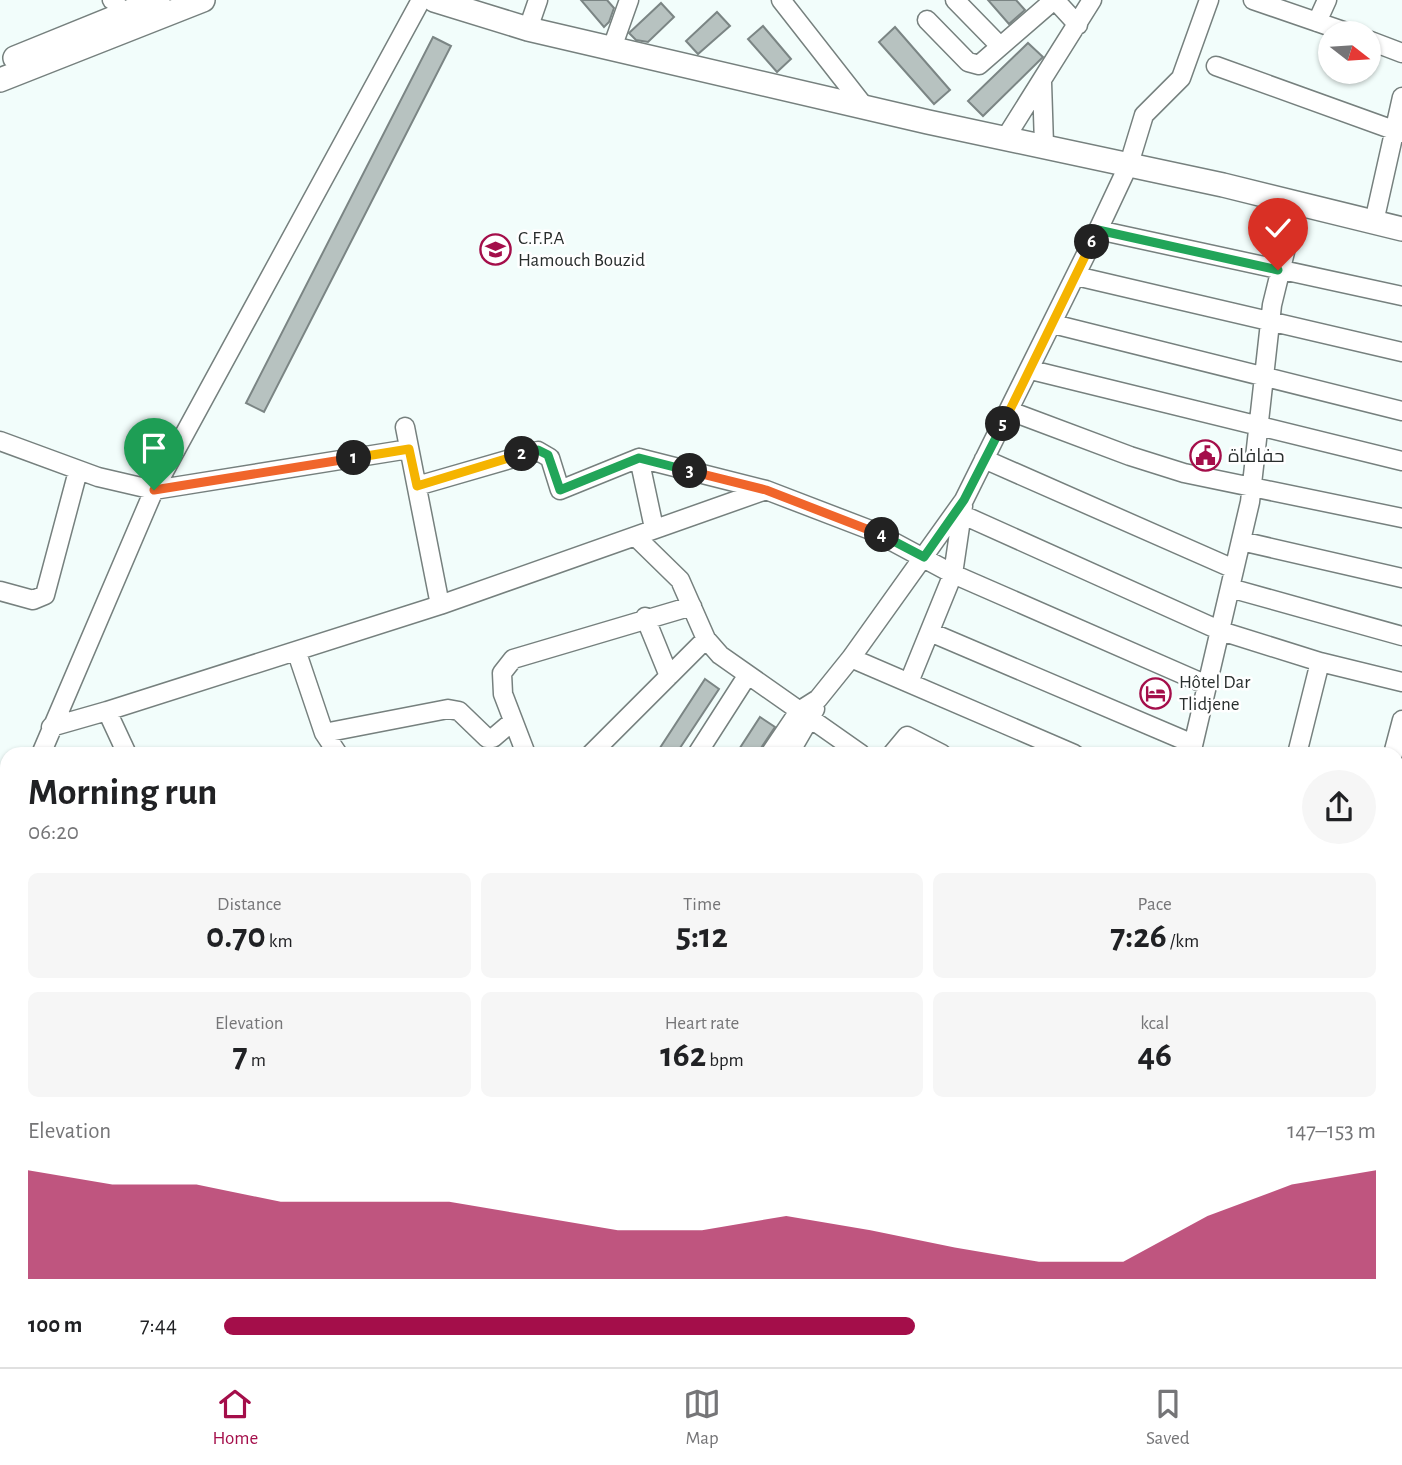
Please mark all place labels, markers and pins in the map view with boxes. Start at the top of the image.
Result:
pin [1248,198,1308,270]
pin: 6 [1074,224,1110,260]
place label: C.F.P.A Hamouch Bouzid [518,229,645,270]
school or university icon: C.F.P.A Hamouch Bouzid [478,232,512,266]
pin: 5 [986,406,1020,442]
pin [124,418,184,490]
pin: 2 [504,436,540,472]
public building icon: حفافاة [1188,439,1222,473]
pin: 1 [336,440,372,476]
place label: حفافاة [1228,447,1285,466]
pin: 3 [672,454,708,489]
pin: 4 [864,518,900,552]
place label: Hôtel Dar Tlidjene [1179,673,1250,714]
hotel icon: Hôtel Dar Tlidjene [1139,676,1173,710]

